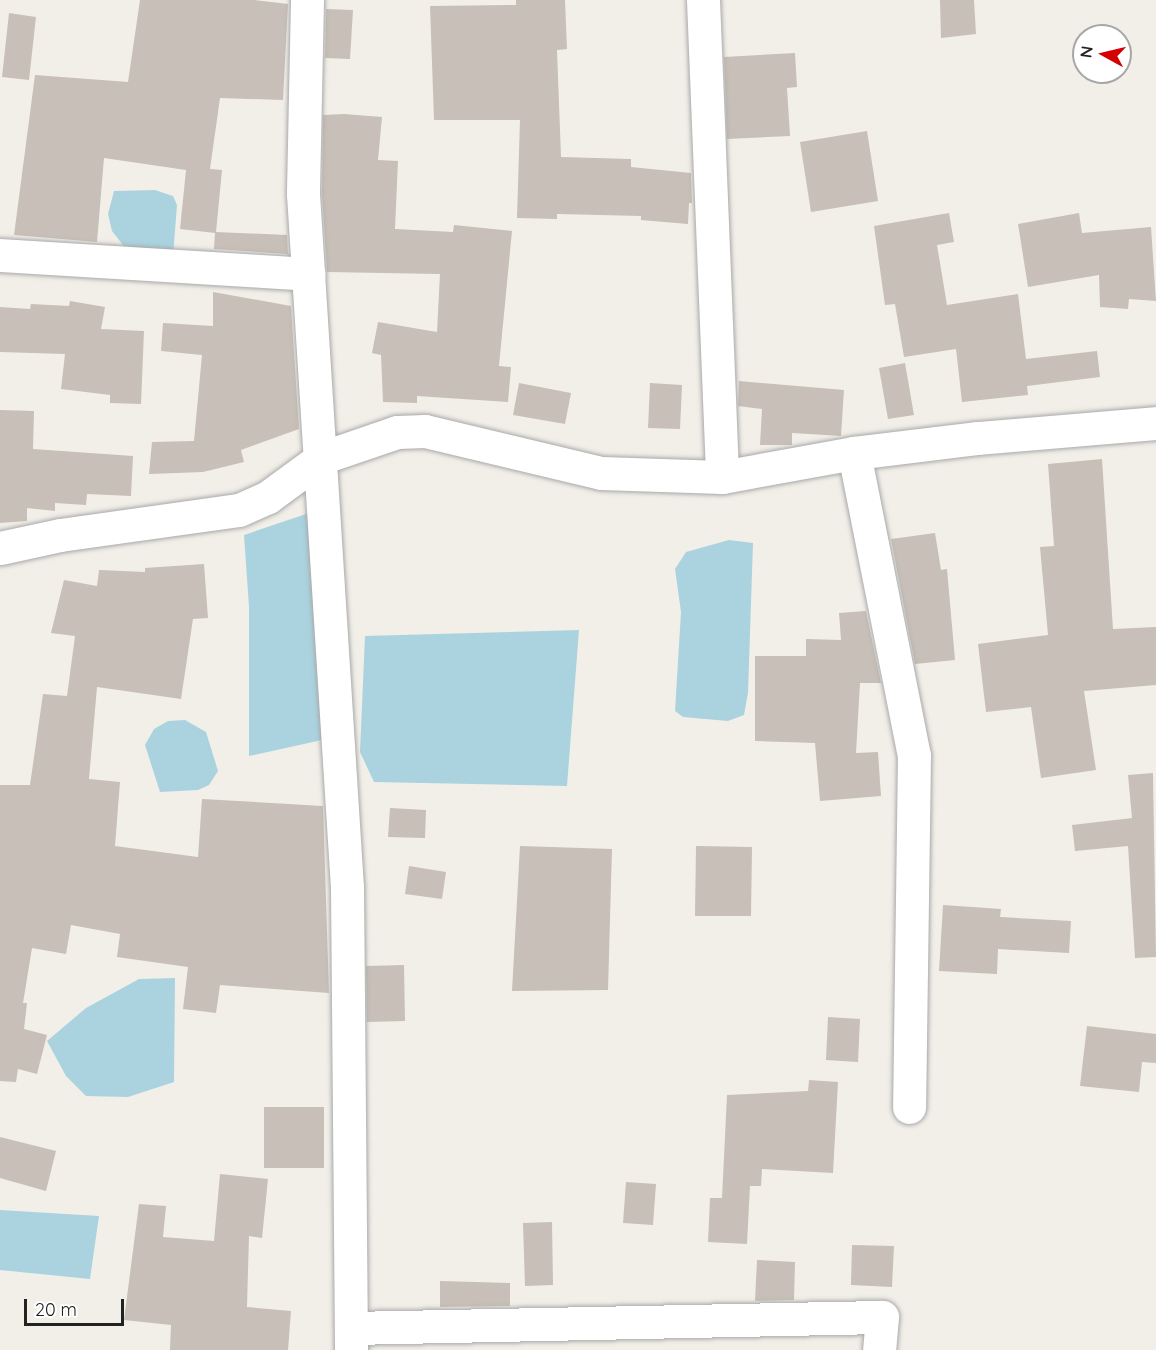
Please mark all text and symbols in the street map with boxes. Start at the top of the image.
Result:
north arrow [1072,24,1132,84]
text: N [1075,45,1097,59]
scale bar [27,1287,128,1325]
text: 20 m [35,1298,77,1321]

